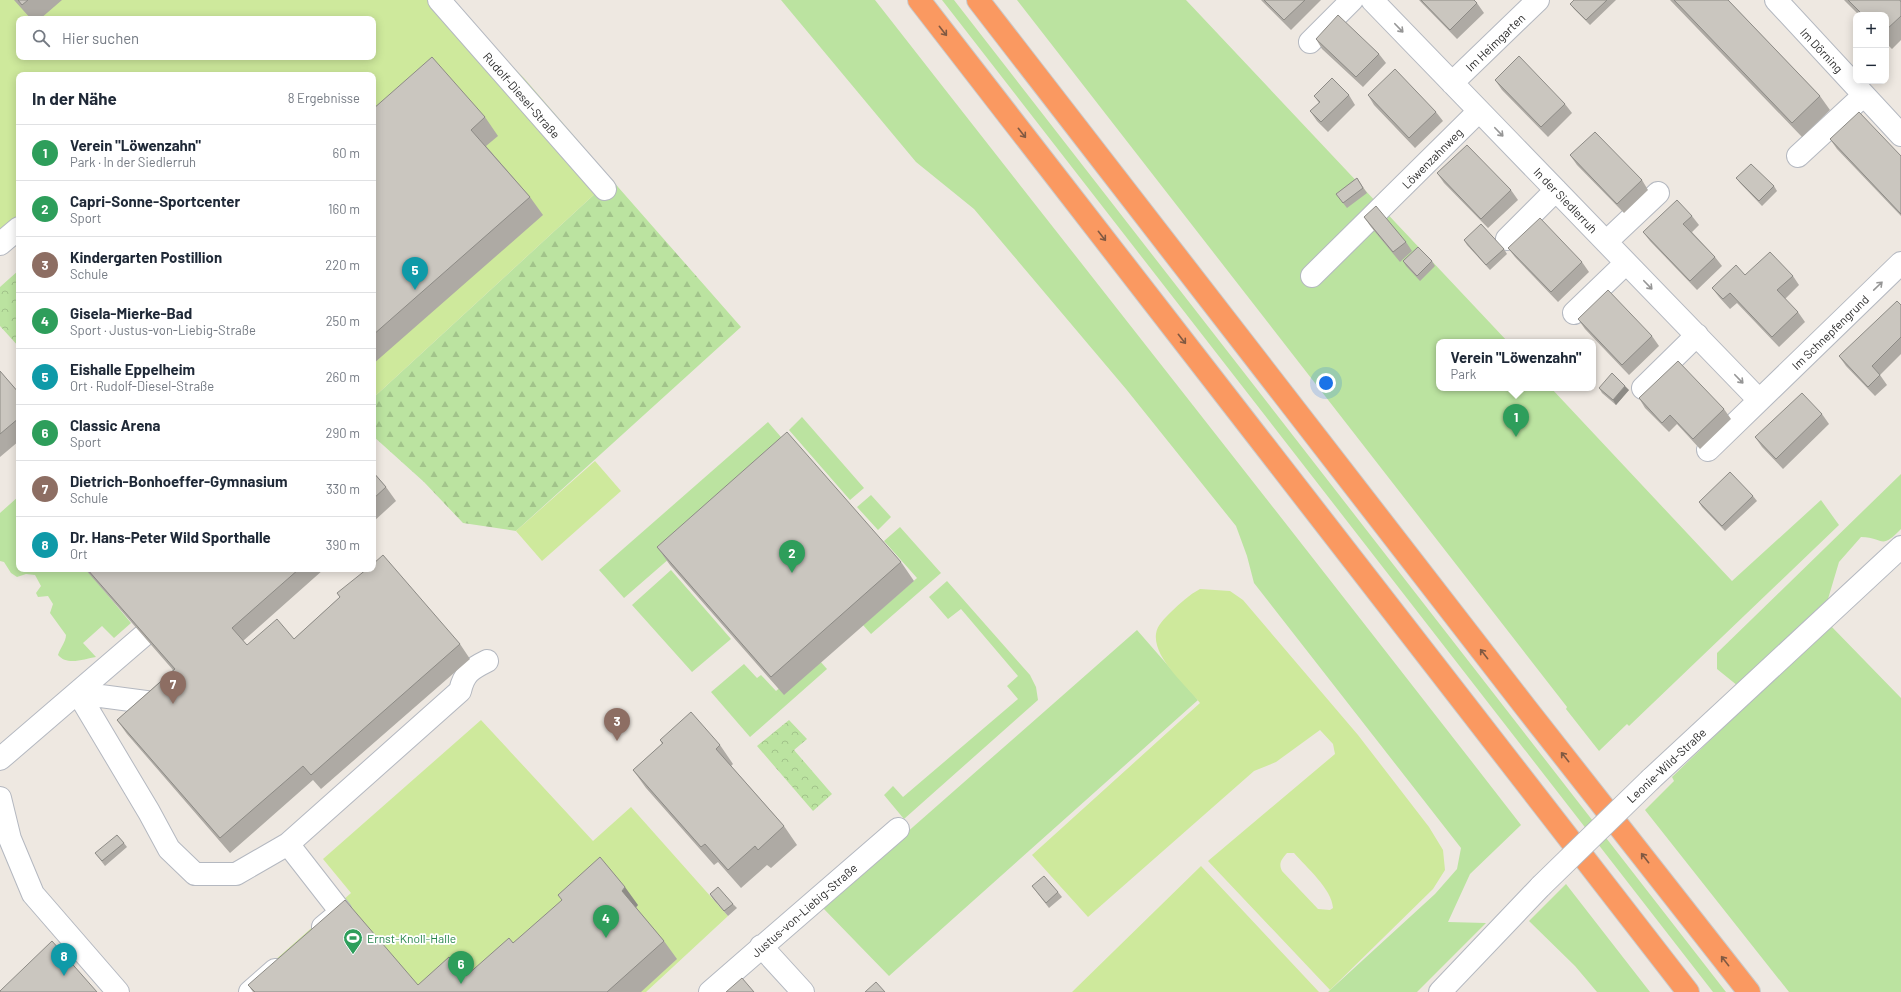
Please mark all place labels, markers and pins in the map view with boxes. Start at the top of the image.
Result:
pin: 5 [402,257,428,290]
pin: 1 [1503,404,1529,437]
pin: 2 [779,540,805,573]
pin: 7 [160,671,186,704]
pin: 3 [604,708,630,741]
pin: 4 [593,905,619,938]
sports icon: Ernst-Knoll-Halle [342,927,364,955]
place label: Ernst-Knoll-Halle [367,931,456,945]
pin: 8 [51,943,77,976]
pin: 6 [448,951,474,984]

